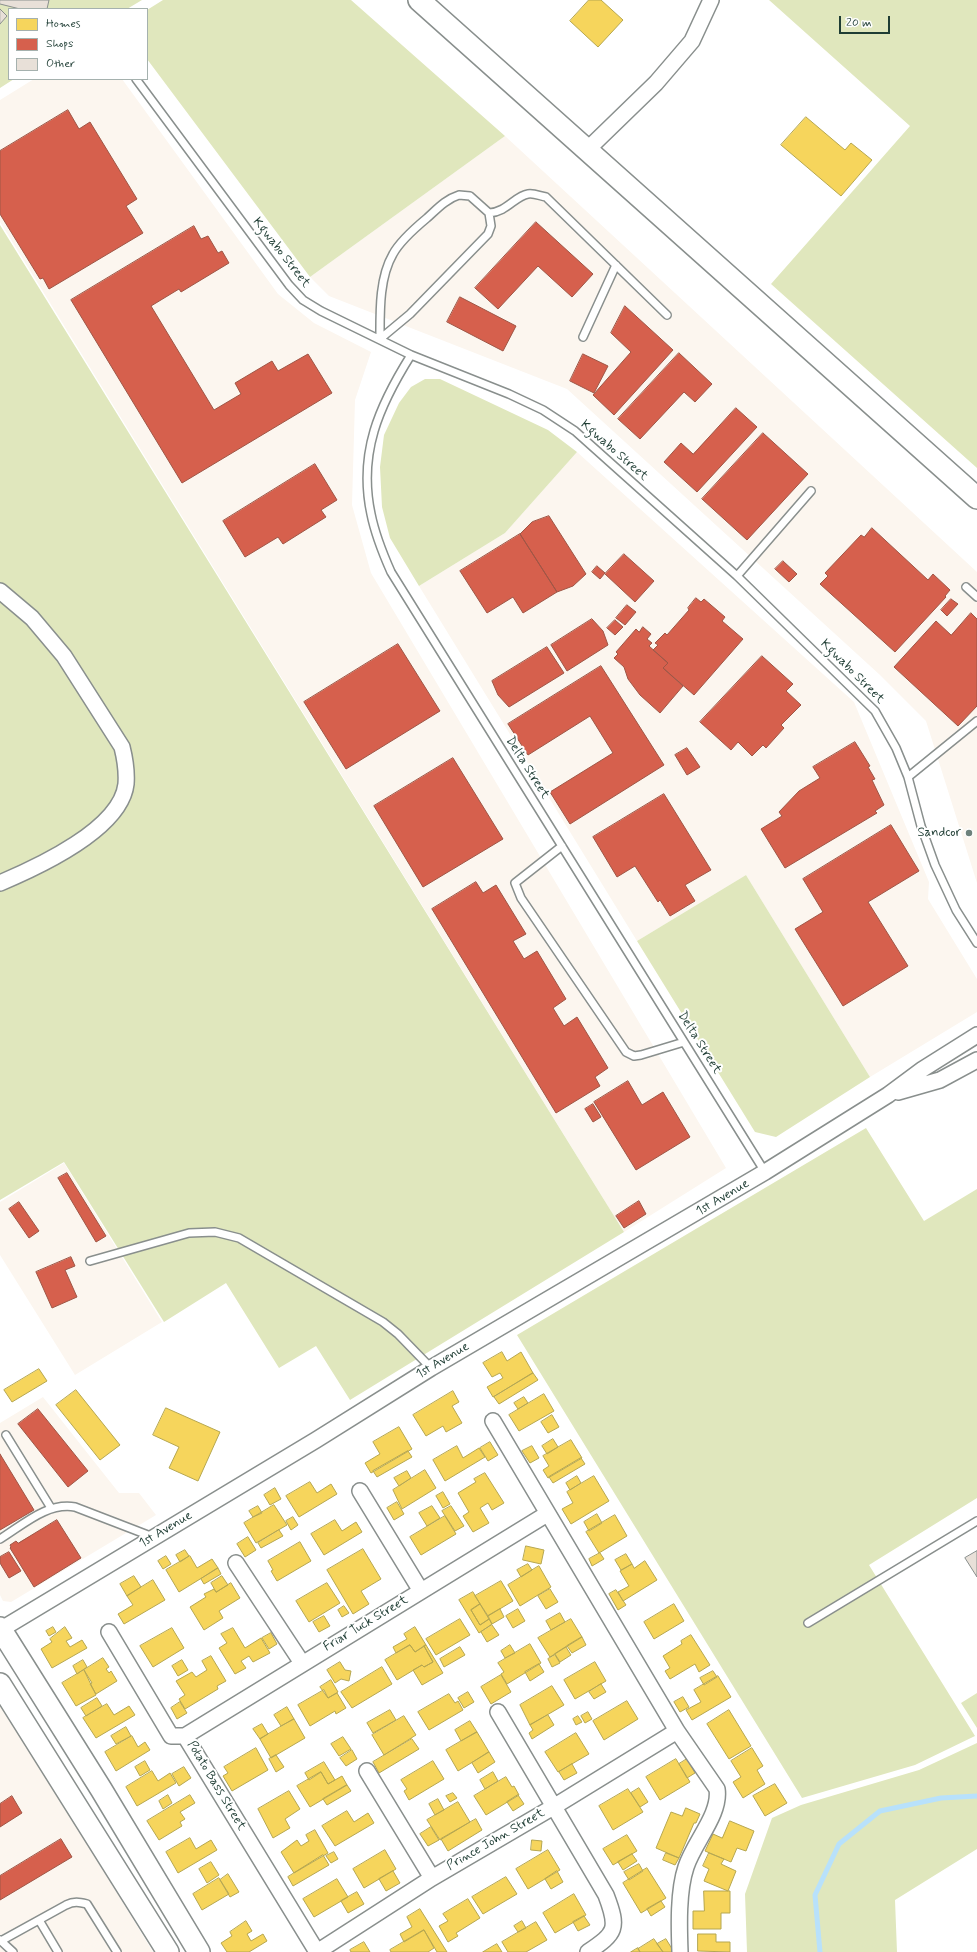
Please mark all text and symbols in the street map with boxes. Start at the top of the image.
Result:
legend [8,8,148,80]
scale bar [841,8,892,34]
text: 20 m [846,15,872,31]
text: Homes [46,16,81,32]
text: Shops [46,36,73,52]
text: Other [46,56,75,72]
street label: Kgwabo Street [249,215,313,291]
street label: Kgwabo Street [577,417,651,485]
street label: Kgwabo Street [817,637,887,707]
street label: Delta Street [502,734,552,802]
place label: Sandcor [917,825,961,841]
marker: Sandcor [964,828,974,838]
street label: Delta Street [674,1009,724,1077]
street label: 1st Avenue [694,1176,752,1220]
street label: 1st Avenue [414,1339,472,1383]
street label: 1st Avenue [137,1508,195,1552]
street label: Friar Tuck Street [321,1593,411,1655]
street label: Potato Bass Street [183,1738,249,1834]
street label: Prince John Street [444,1806,548,1874]

